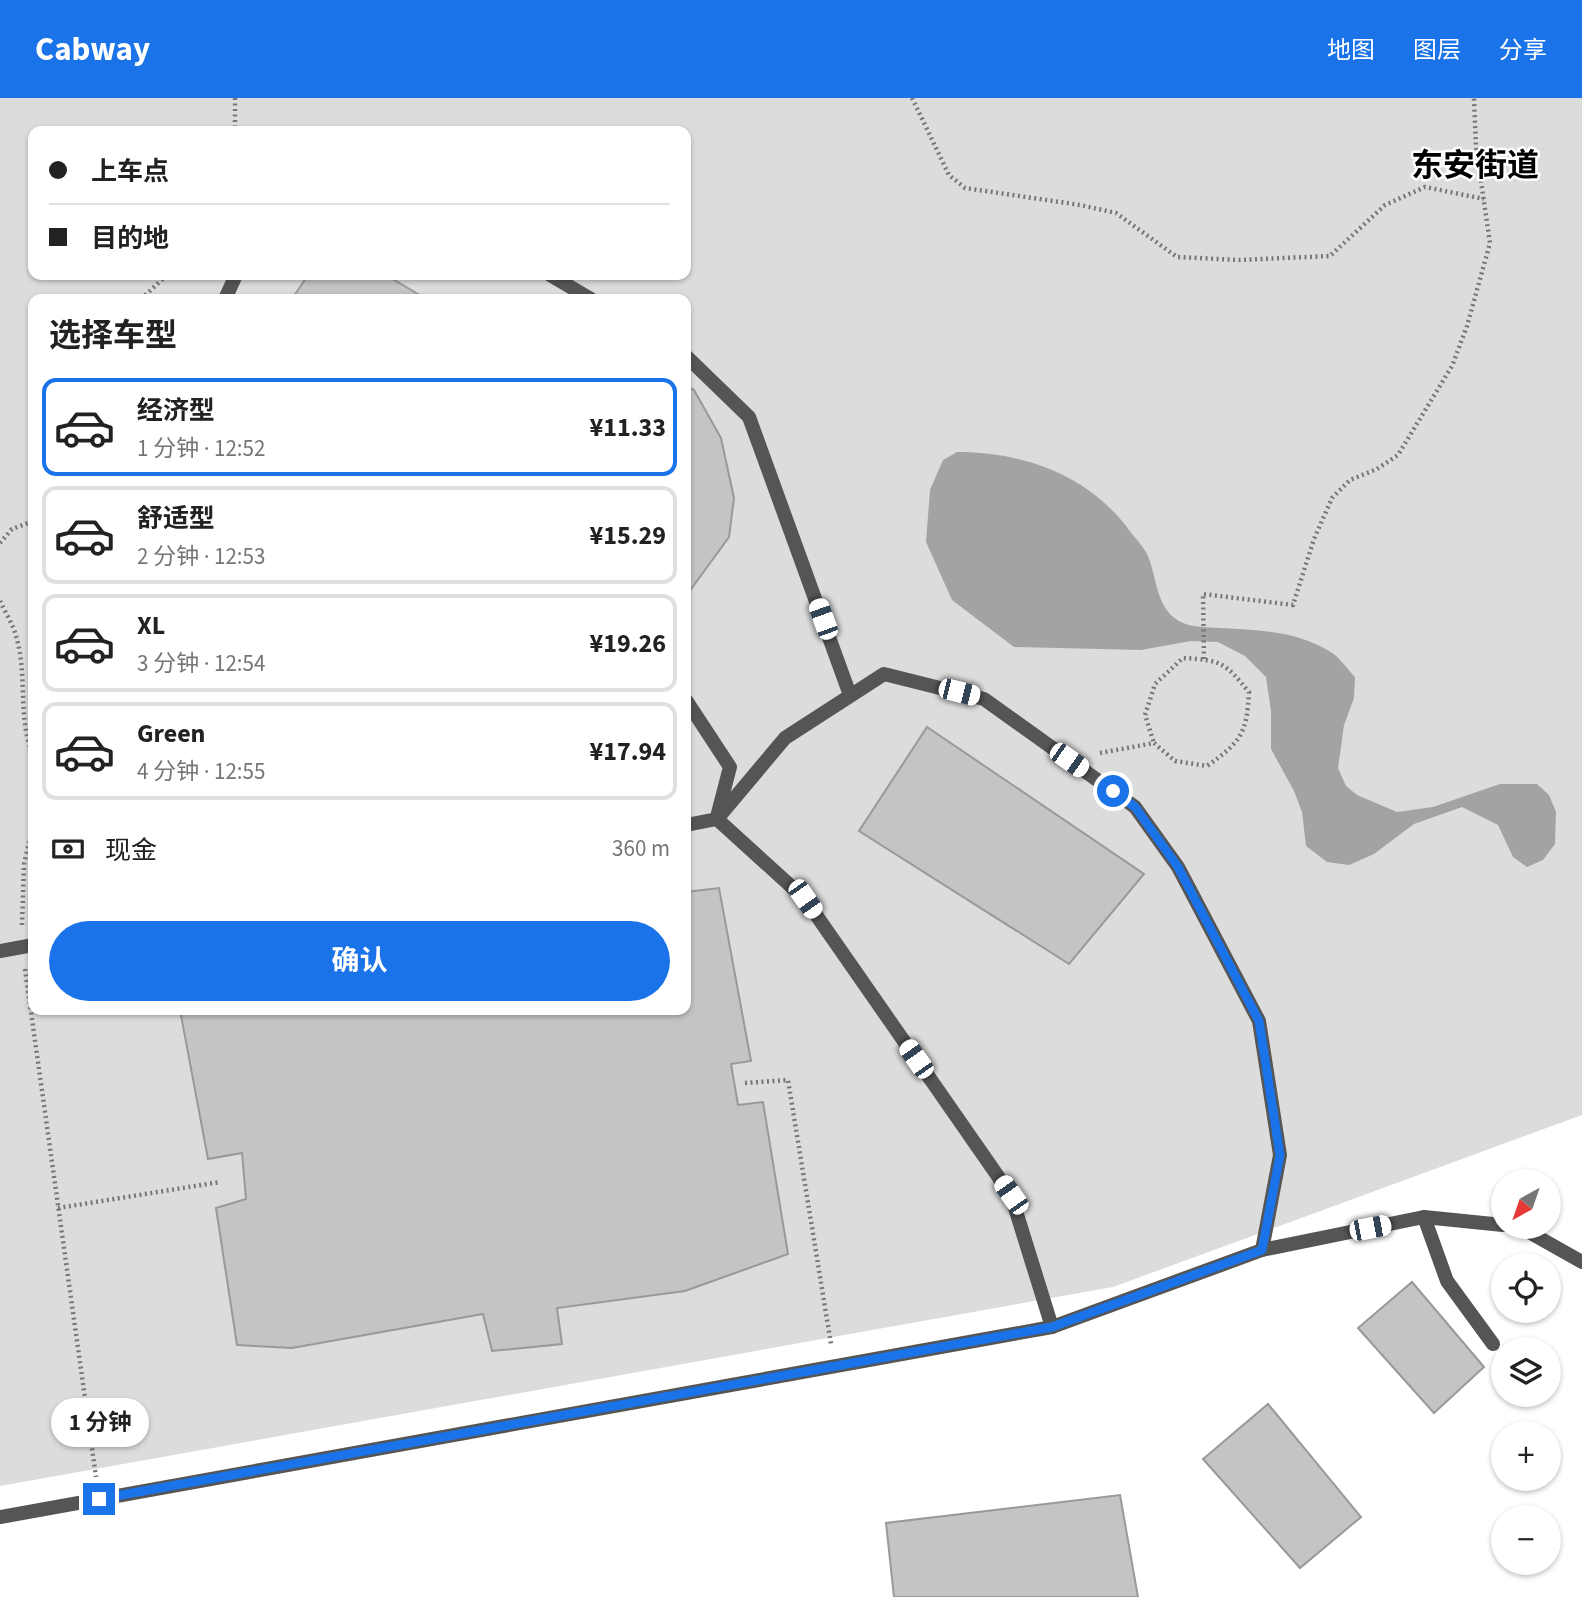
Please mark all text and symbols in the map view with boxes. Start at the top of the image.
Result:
text: Cabway [35,26,150,73]
text: 地图 [1327,33,1375,68]
text: 图层 [1413,33,1461,68]
text: 分享 [1499,33,1547,68]
district label: 东安街道 [1411,143,1539,189]
text: 上车点 [91,153,169,190]
text: 目的地 [91,220,169,257]
text: 选择车型 [49,313,177,359]
text: 经济型 [137,392,215,429]
icon: car [53,396,116,459]
text: ¥11.33 [590,409,666,446]
text: 1 分钟 · 12:52 [137,432,265,465]
text: 舒适型 [137,500,215,537]
icon: car [53,504,116,567]
text: ¥15.29 [590,517,666,554]
text: 2 分钟 · 12:53 [137,540,265,573]
car [806,596,841,642]
text: XL [137,607,165,644]
icon: car [53,612,116,675]
text: ¥19.26 [590,625,666,662]
text: 3 分钟 · 12:54 [137,647,265,680]
car [937,677,982,707]
text: Green [137,715,205,752]
icon: car [53,720,116,783]
text: ¥17.94 [590,733,666,770]
car [1046,739,1093,781]
text: 4 分钟 · 12:55 [137,755,265,788]
route start [1097,775,1129,807]
icon: cash [49,830,87,868]
text: 现金 [105,832,157,869]
text: 360 m [612,832,670,865]
car [785,876,826,922]
button: 确认 [49,921,670,1001]
car [896,1036,937,1082]
north arrow [1491,1169,1561,1239]
map controls [1491,1169,1561,1575]
car [991,1172,1032,1218]
car [1348,1214,1393,1242]
button: locate [1491,1253,1561,1323]
button: layers [1491,1337,1561,1407]
callout: 1 分钟 [50,1398,148,1446]
text: 1 分钟 [69,1406,131,1439]
button: + [1491,1421,1561,1491]
route end [83,1483,115,1515]
button: − [1491,1505,1561,1575]

